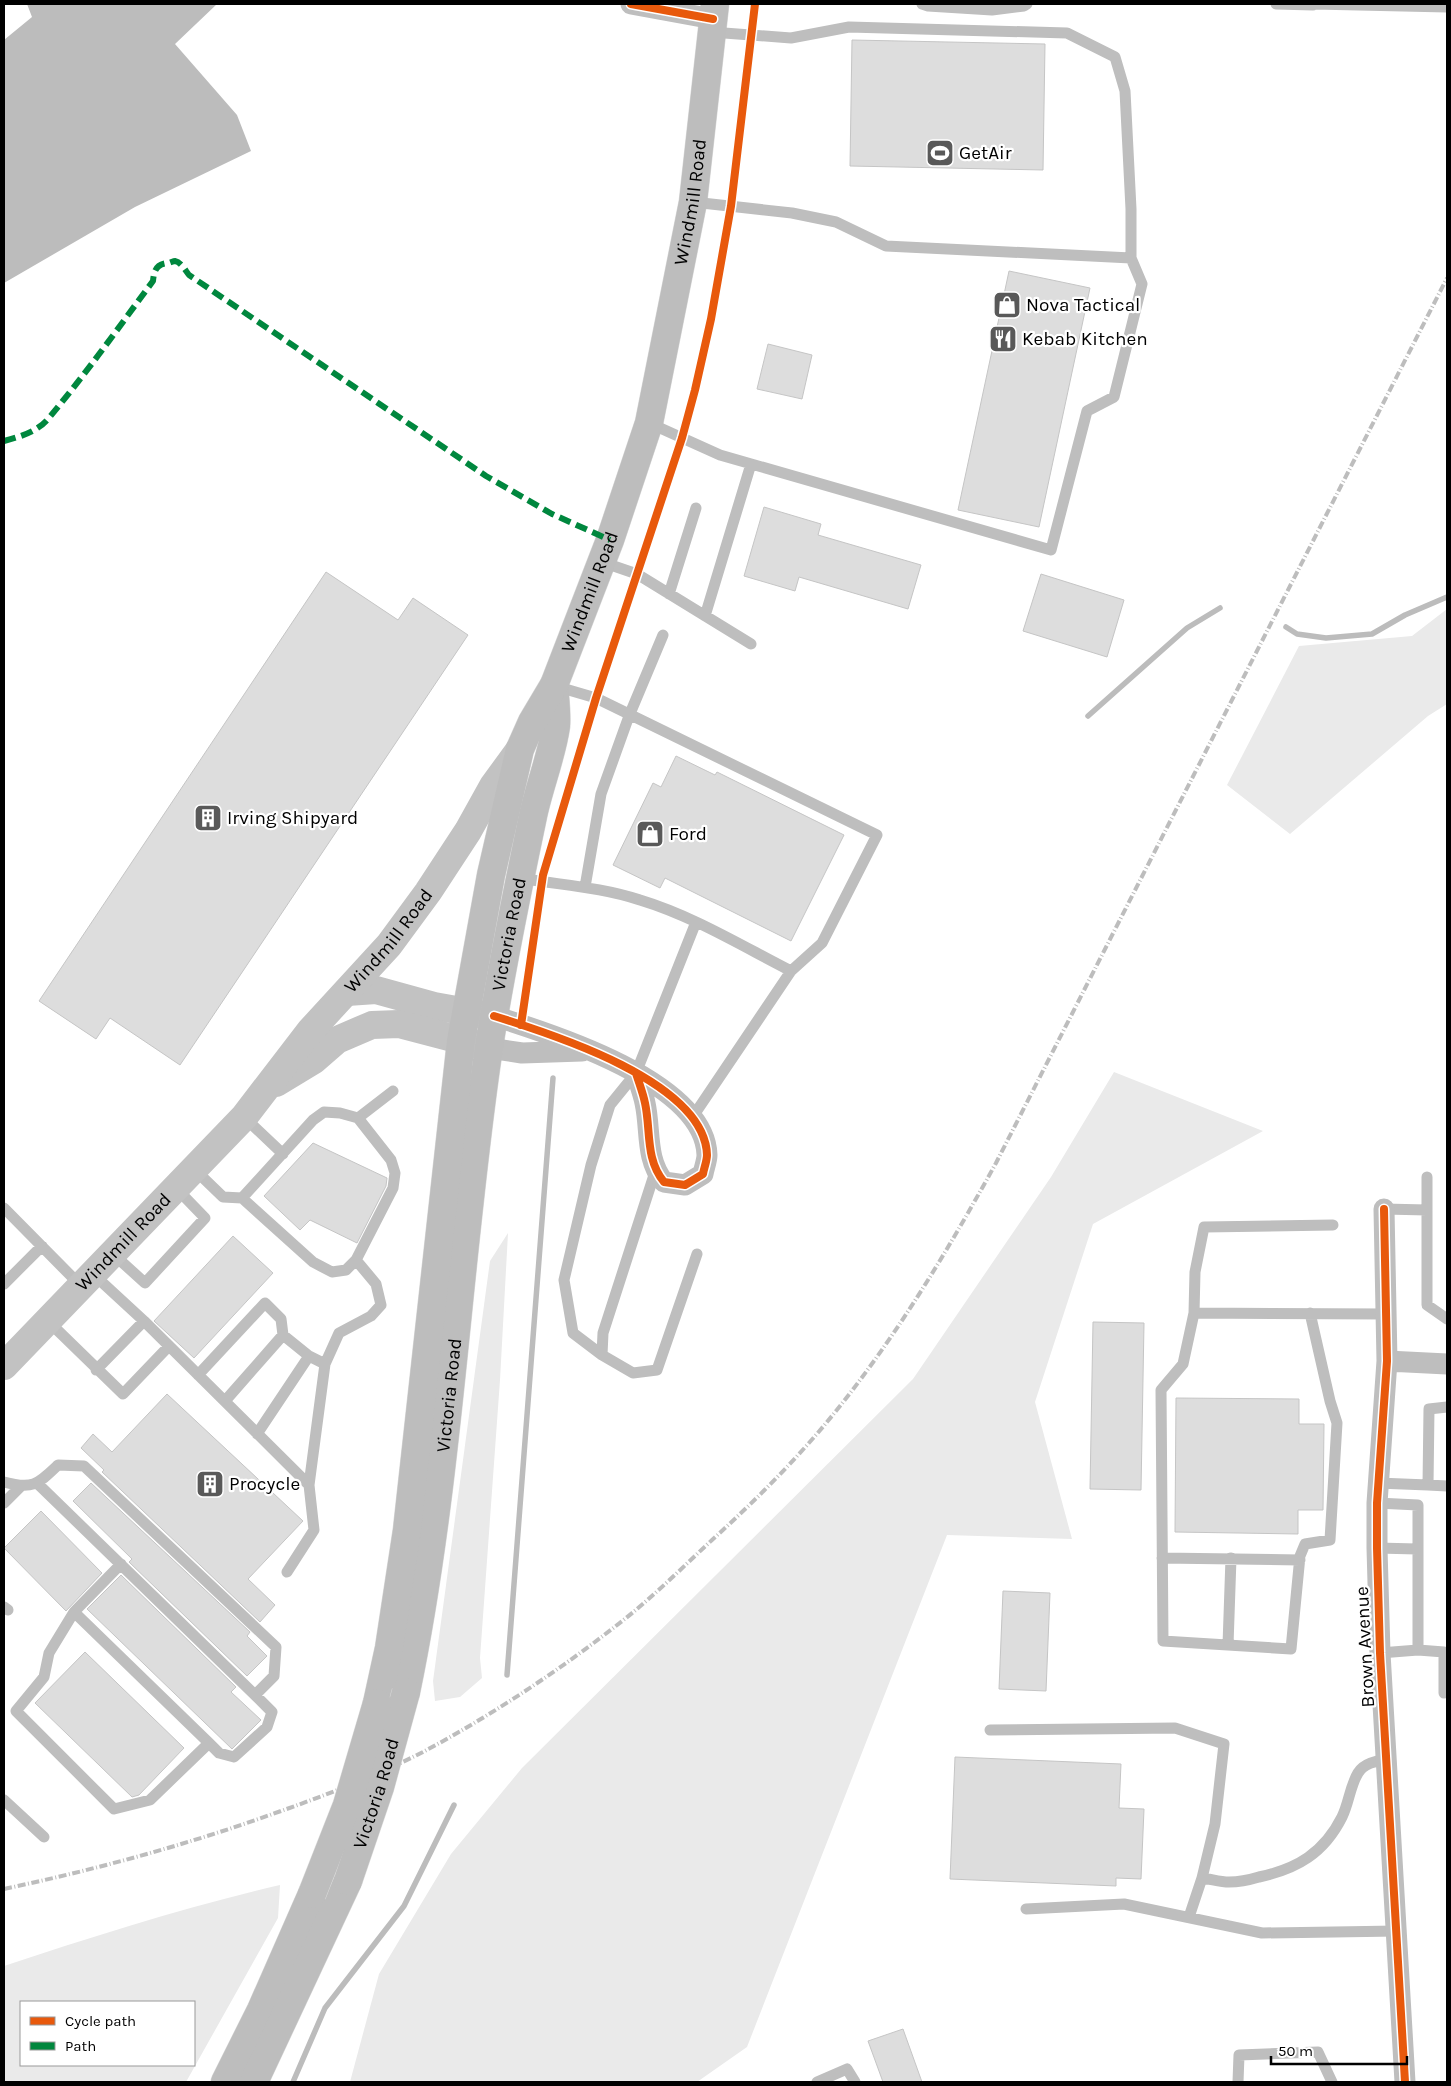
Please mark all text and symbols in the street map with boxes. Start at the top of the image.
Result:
street label: Windmill Road [670,138,711,267]
sports icon: GetAir [925,138,955,168]
place label: GetAir [959,142,1012,164]
shop icon: Nova Tactical [992,290,1022,320]
place label: Nova Tactical [1026,294,1140,316]
restaurant icon: Kebab Kitchen [988,324,1018,354]
place label: Kebab Kitchen [1022,328,1148,350]
street label: Windmill Road [557,529,623,655]
building icon: Irving Shipyard [193,803,223,833]
place label: Irving Shipyard [227,807,358,829]
shop icon: Ford [635,819,665,849]
place label: Ford [669,823,707,845]
street label: Victoria Road [487,876,531,993]
street label: Windmill Road [340,885,437,997]
street label: Windmill Road [71,1189,176,1296]
street label: Victoria Road [432,1337,466,1454]
building icon: Procycle [195,1469,225,1499]
place label: Procycle [229,1473,300,1495]
street label: Brown Avenue [1351,1586,1379,1708]
street label: Victoria Road [349,1736,404,1852]
legend [20,2001,195,2066]
text: Cycle path [65,2012,136,2030]
scale bar [1271,2034,1407,2066]
text: Path [65,2037,96,2055]
text: 50 m [1278,2042,1313,2060]

